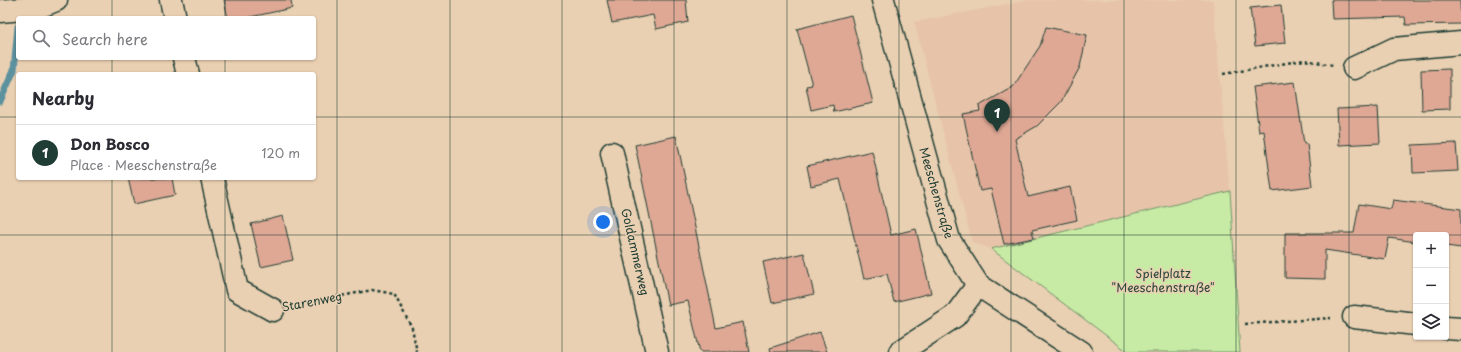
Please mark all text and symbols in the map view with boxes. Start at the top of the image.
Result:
search box [16,16,316,60]
icon: search [30,27,52,49]
text: Search here [62,27,148,50]
text: Nearby [32,85,94,111]
pin: 1 [984,99,1010,132]
text: Don Bosco [70,132,149,155]
text: 1 [42,143,48,162]
text: 120 m [261,143,300,162]
street label: Meeschenstraße [915,145,959,240]
text: Place · Meeschenstraße [70,155,217,174]
street label: Goldammerweg [617,206,655,297]
your location [593,212,613,232]
map controls [1413,232,1449,340]
button: + [1413,232,1449,268]
park label: Spielplatz "Meeschenstraße" [1111,264,1215,296]
button: − [1413,268,1449,304]
street label: Starenweg [280,286,343,316]
button: layers [1413,304,1449,340]

